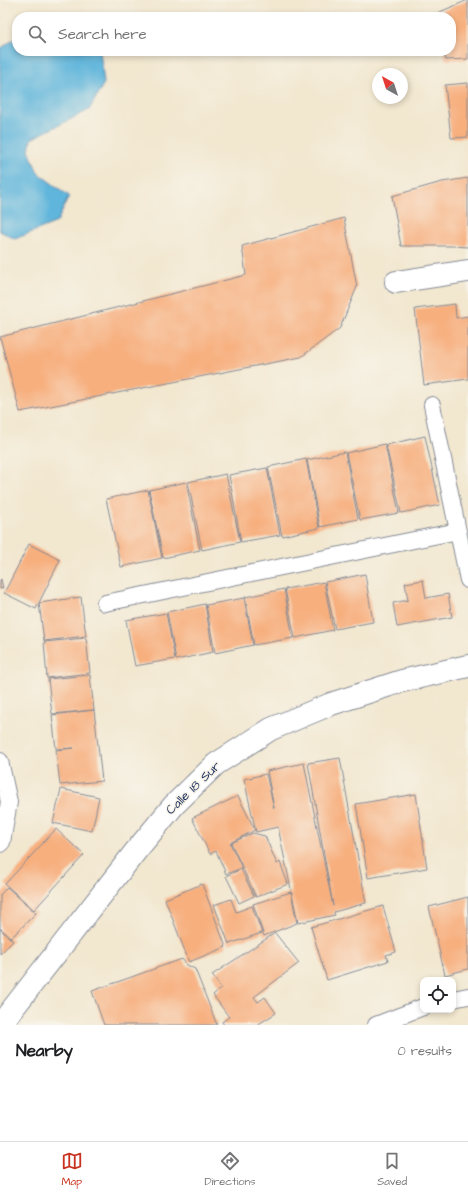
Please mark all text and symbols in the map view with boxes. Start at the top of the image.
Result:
search box [12,12,456,56]
icon: search [26,23,48,45]
text: Search here [58,24,147,45]
north arrow [372,68,408,104]
street label: Calle 18 Sur [162,757,224,819]
map controls [420,977,456,1013]
button: locate [420,977,456,1013]
text: Nearby [16,1039,73,1063]
text: 0 results [397,1042,452,1060]
tab: Map [61,1150,83,1189]
tab: Directions [204,1150,256,1189]
tab: Saved [377,1150,407,1189]

